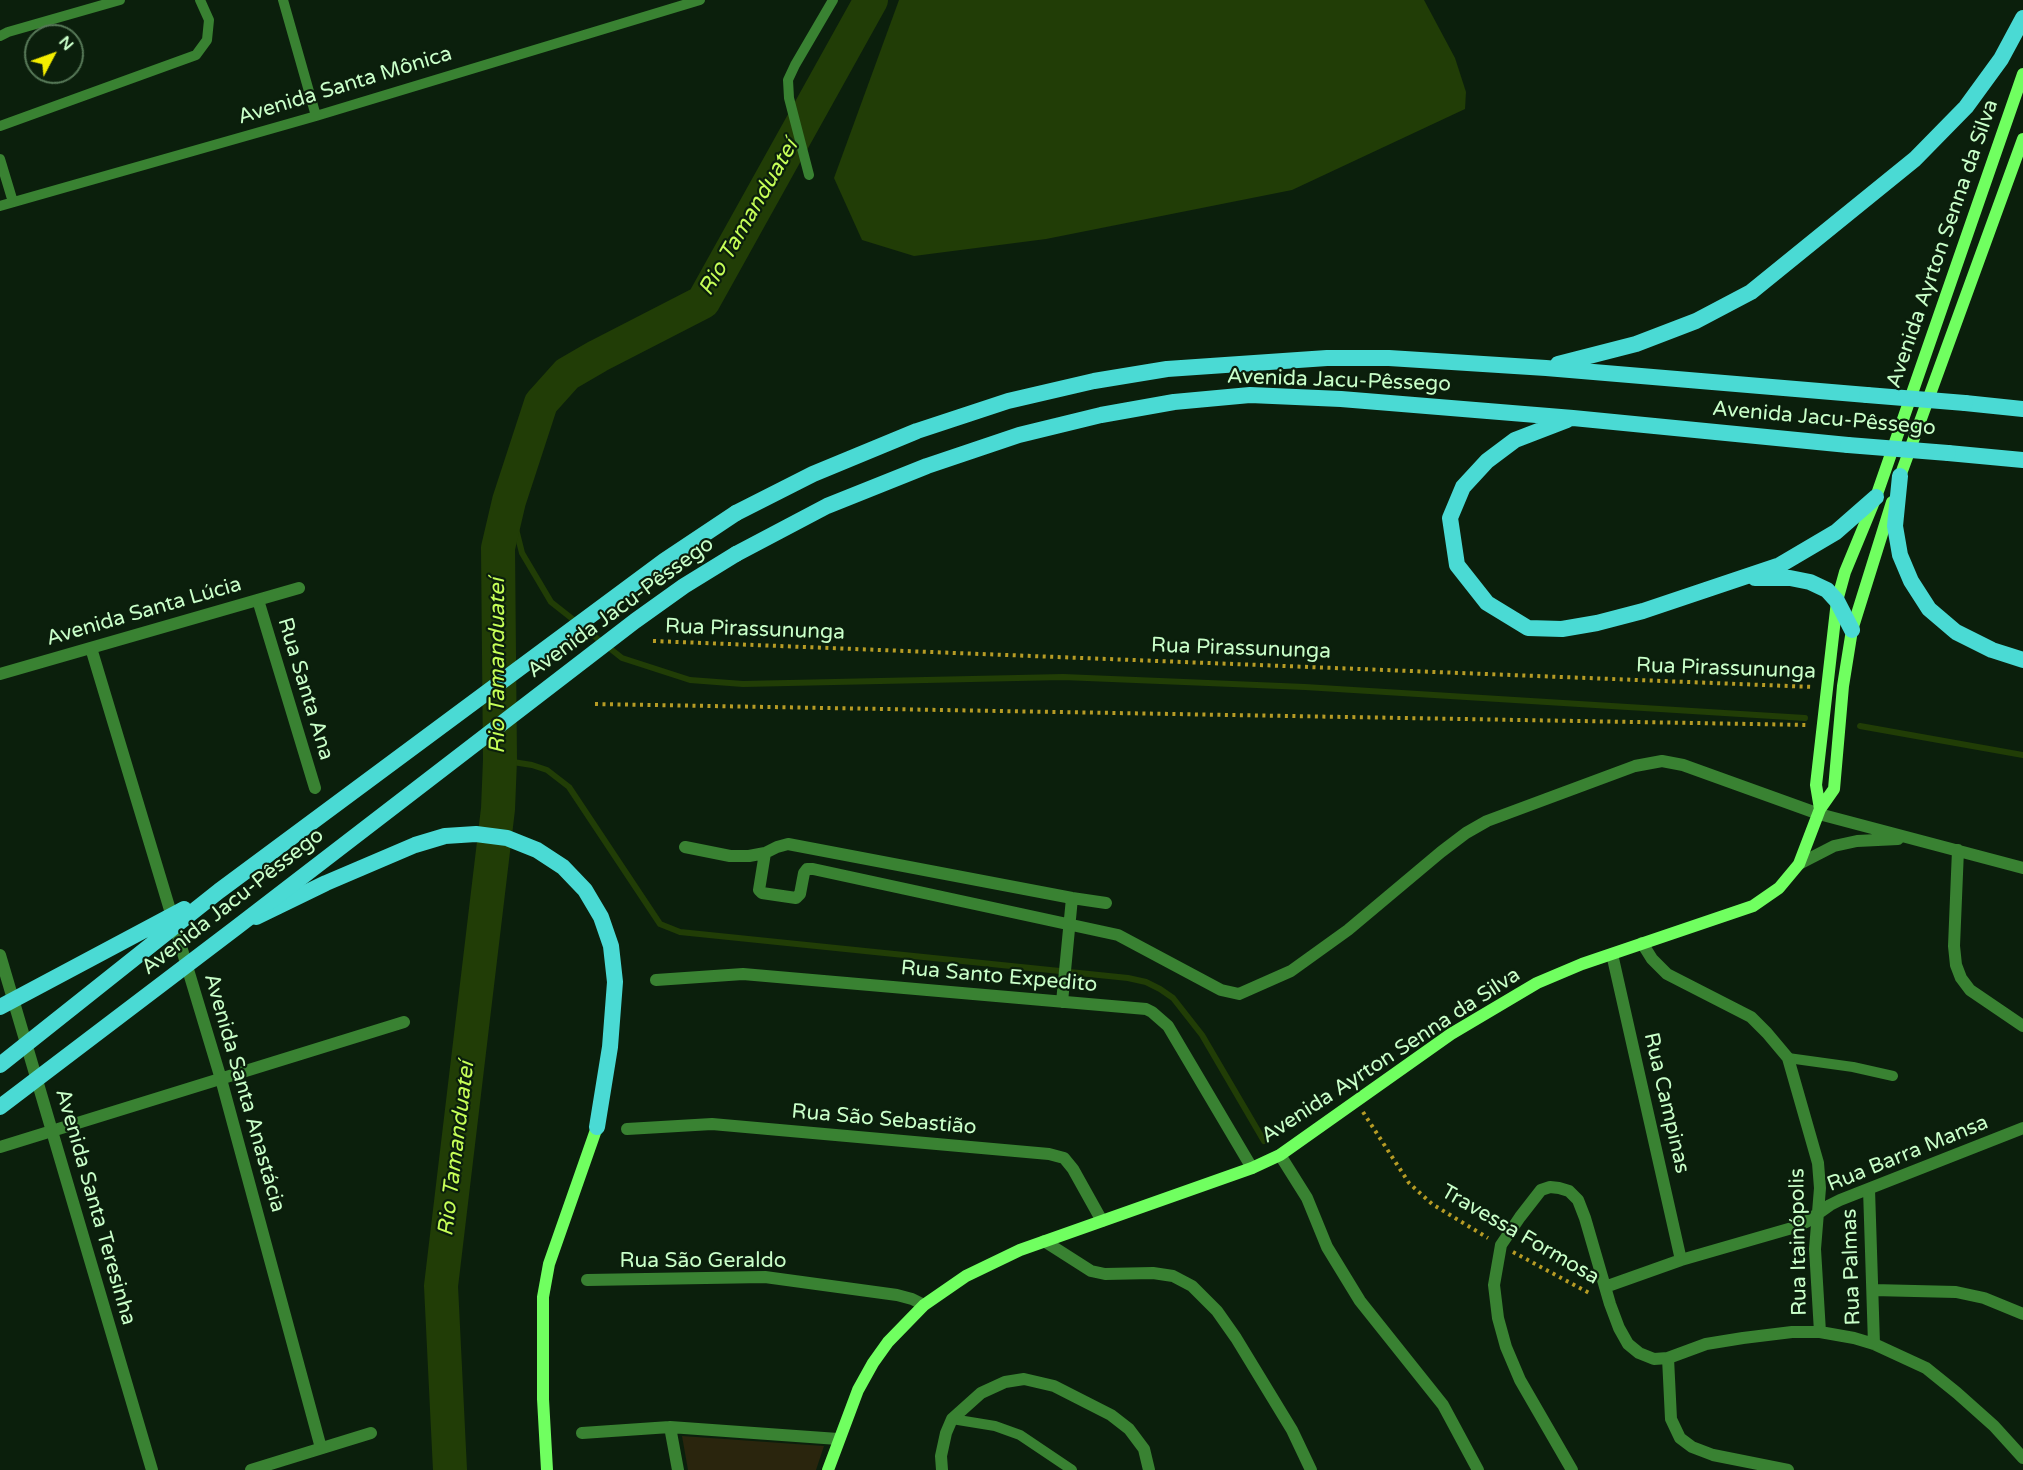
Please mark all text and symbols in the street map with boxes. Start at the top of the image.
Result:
north arrow [24,24,84,84]
text: N [54,32,78,55]
street label: Avenida Santa Mônica [235,41,455,131]
street label: Avenida Ayrton Senna da Silva [1882,96,2004,392]
water label: Rio Tamanduateí [694,135,804,301]
street label: Avenida Jacu-Pêssego [1227,364,1451,398]
street label: Avenida Jacu-Pêssego [1711,397,1937,441]
street label: Avenida Jacu-Pêssego [523,532,719,684]
street label: Avenida Santa Lúcia [43,572,245,652]
water label: Rio Tamanduateí [485,578,511,754]
street label: Rua Pirassununga [664,614,846,646]
street label: Rua Santa Ana [271,615,339,763]
street label: Rua Pirassununga [1150,633,1332,665]
street label: Rua Pirassununga [1635,653,1817,685]
street label: Avenida Jacu-Pêssego [137,823,329,981]
street label: Rua Santo Expedito [900,956,1098,998]
street label: Avenida Ayrton Senna da Silva [1257,963,1525,1149]
street label: Avenida Santa Anastácia [198,971,290,1215]
street label: Rua Campinas [1638,1030,1694,1176]
water label: Rio Tamanduateí [433,1060,481,1238]
street label: Avenida Santa Teresinha [49,1086,141,1328]
street label: Rua São Sebastião [790,1099,978,1141]
street label: Rua Barra Mansa [1824,1110,1992,1198]
street label: Rua Itainópolis [1785,1168,1813,1316]
street label: Travessa Formosa [1437,1180,1603,1290]
street label: Rua Palmas [1837,1208,1867,1326]
street label: Rua São Geraldo [620,1248,786,1274]

